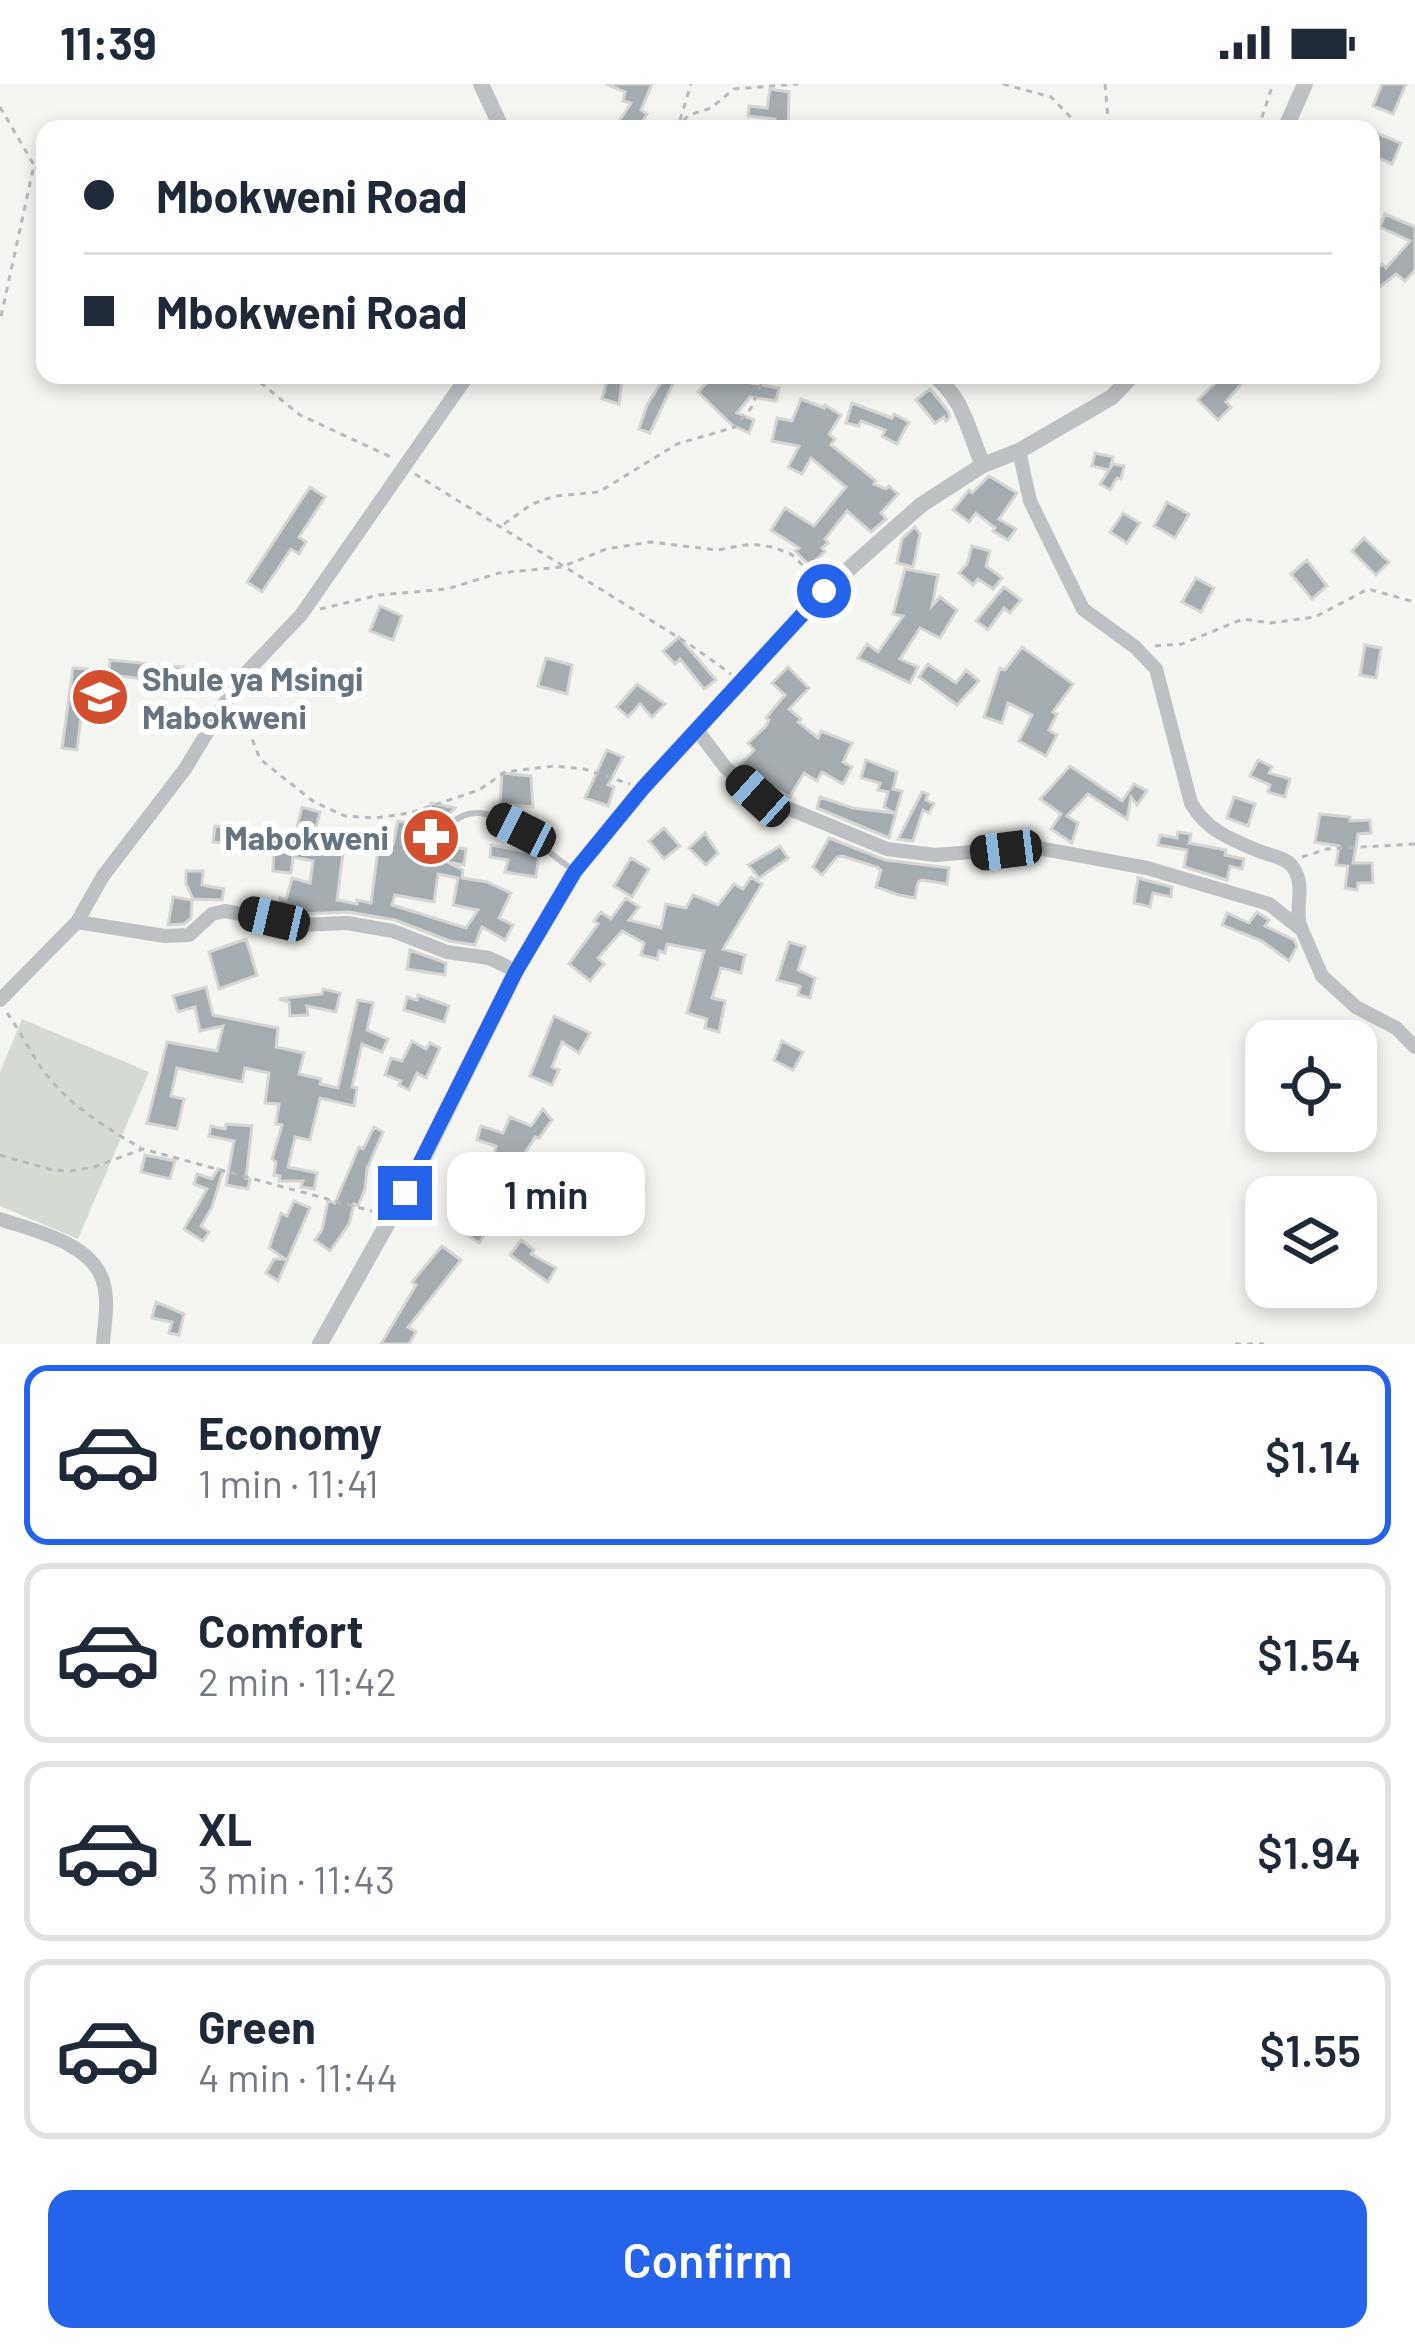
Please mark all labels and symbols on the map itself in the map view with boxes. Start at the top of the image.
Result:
route start [797,564,851,618]
place label: Shule ya Msingi Mabokweni [142,658,364,736]
school or university icon: Shule ya Msingi Mabokweni [69,666,131,728]
car [719,759,797,833]
car [481,798,561,862]
pharmacy icon: Mabokweni [400,806,462,868]
place label: Mabokweni [224,817,389,857]
car [968,828,1044,872]
car [235,893,313,945]
callout: 1 min [447,1151,645,1235]
route end [378,1166,432,1220]

